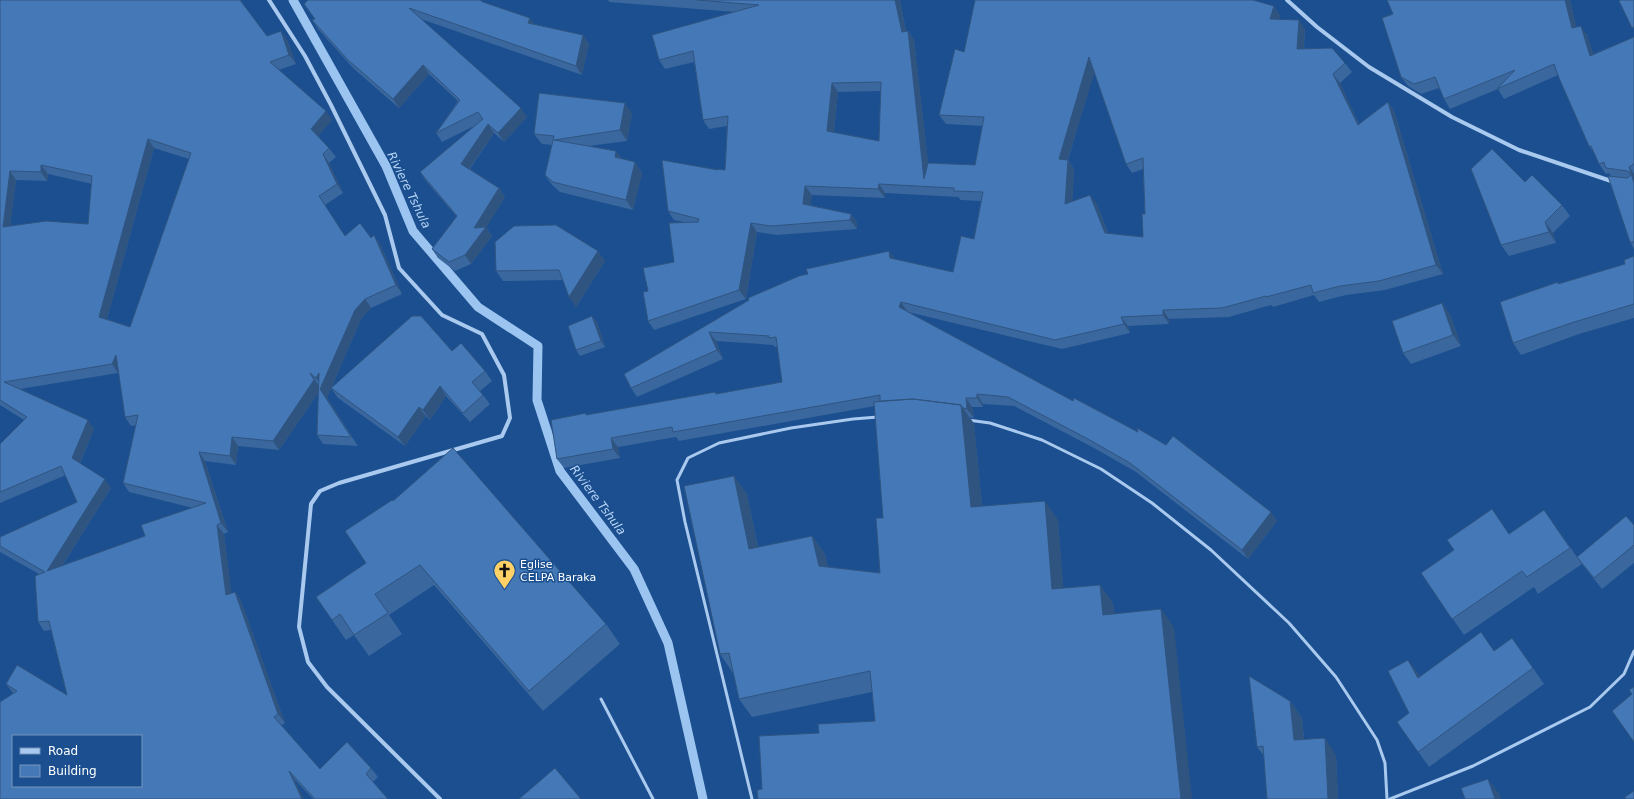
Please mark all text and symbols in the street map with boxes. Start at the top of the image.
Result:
water label: Riviere Tshula [384,149,434,231]
water label: Riviere Tshula [567,462,629,538]
church icon: Eglise CELPA Baraka [492,557,518,590]
place label: Eglise CELPA Baraka [520,558,596,584]
legend [12,735,142,787]
text: Road [48,744,78,758]
text: Building [48,764,97,778]

